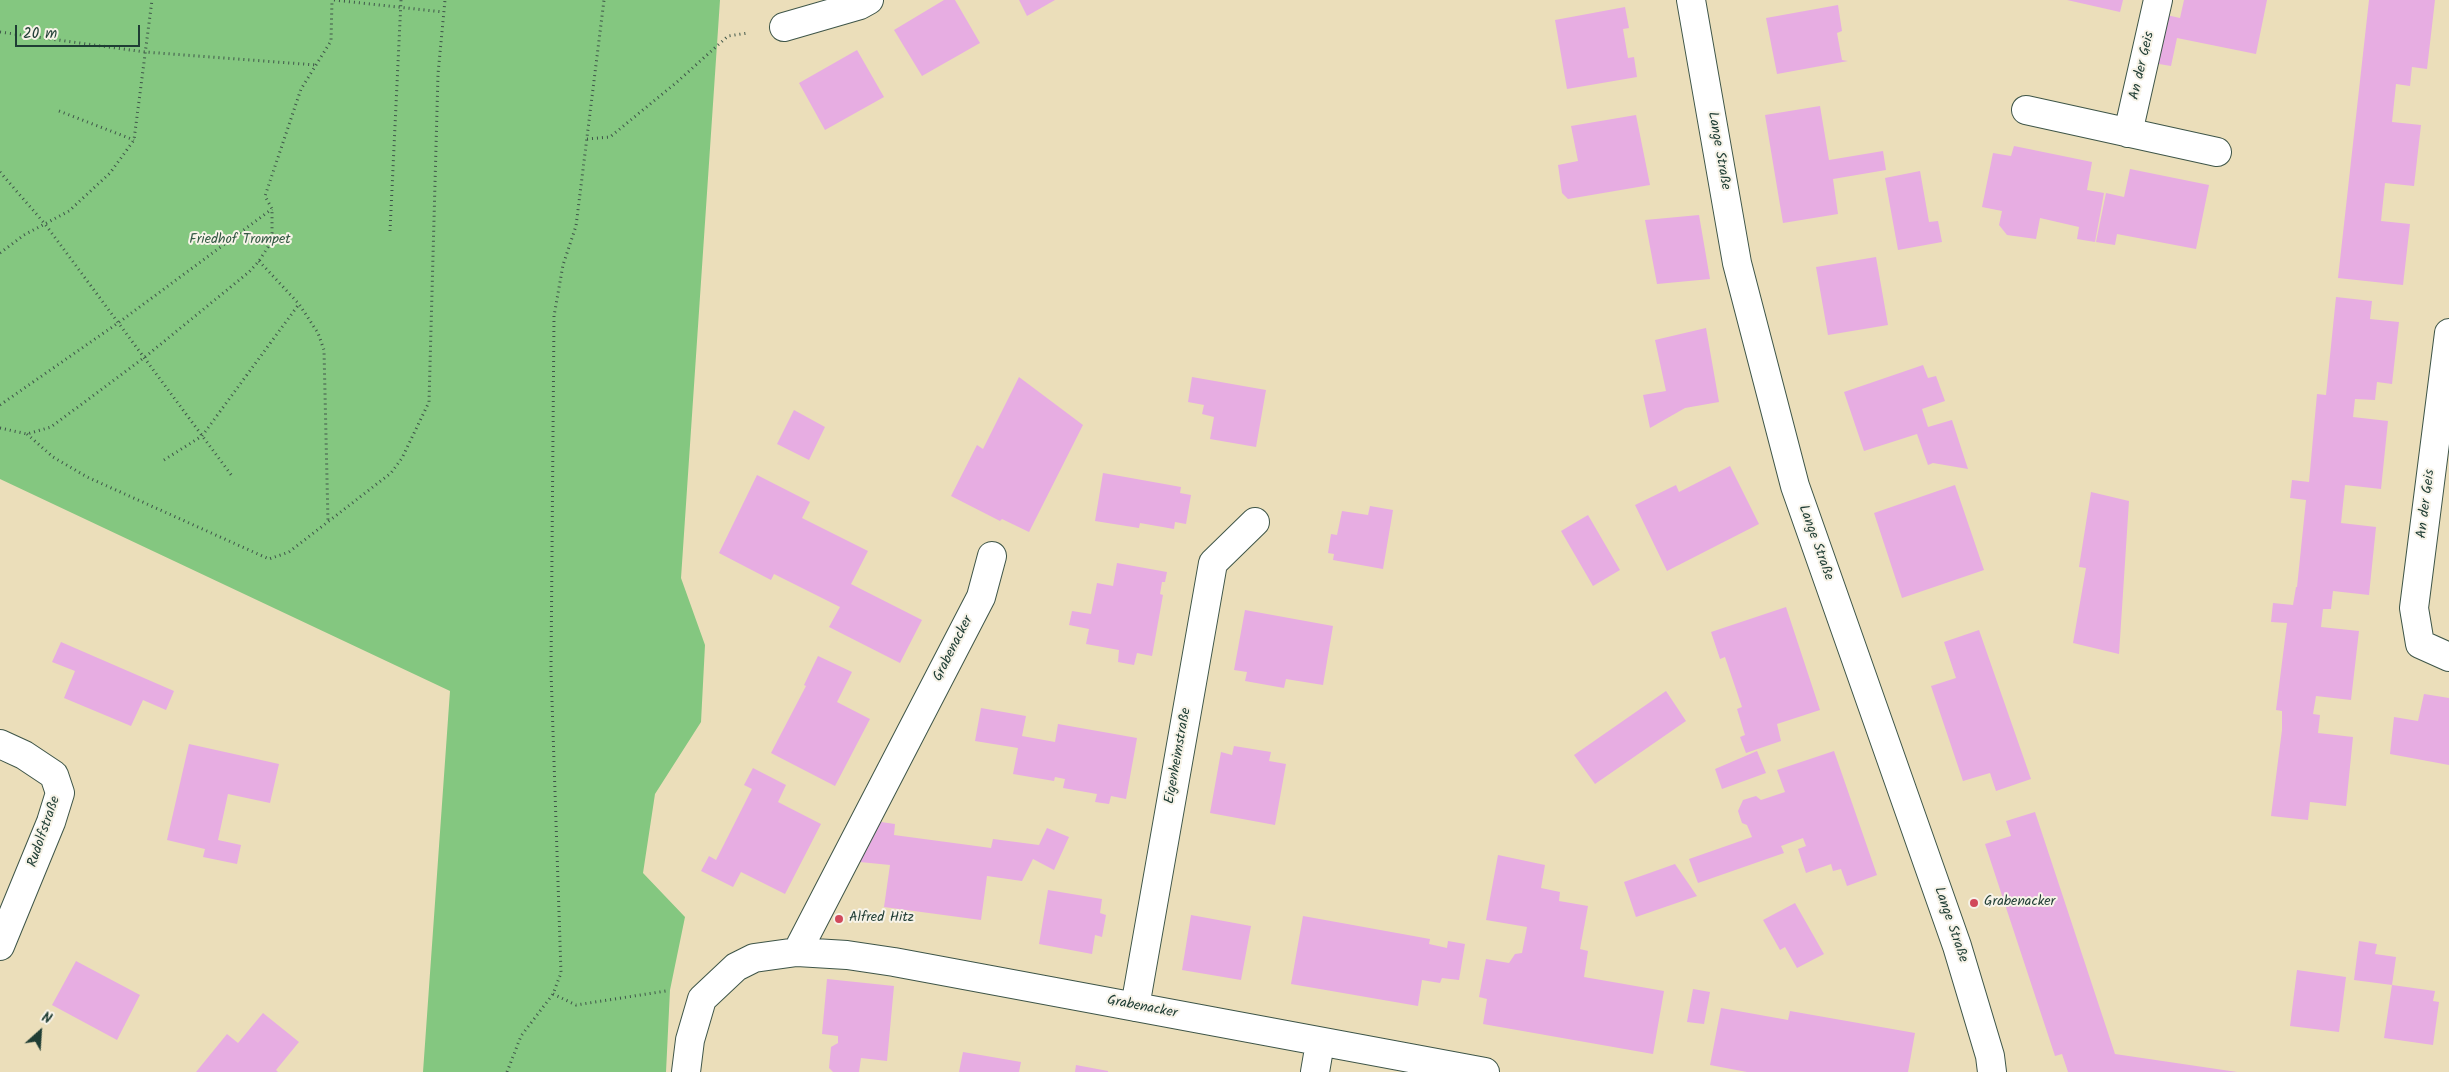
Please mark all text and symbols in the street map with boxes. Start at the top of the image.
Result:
scale bar [18,15,142,47]
text: 20 m [23,22,57,46]
street label: An der Geis [2127,30,2159,102]
street label: Lange Straße [1703,111,1733,191]
park label: Friedhof Trompet [189,233,291,249]
street label: An der Geis [2414,469,2440,539]
street label: Lange Straße [1794,503,1836,583]
street label: Grabenacker [930,613,978,685]
street label: Eigenheimstraße [1162,707,1196,805]
street label: Rudolfstraße [25,794,65,870]
street label: Lange Straße [1929,885,1971,965]
place label: Grabenacker [1984,895,2055,911]
marker: Grabenacker [1968,897,1980,909]
place label: Alfred Hitz [849,911,914,927]
marker: Alfred Hitz [833,913,845,925]
street label: Grabenacker [1105,993,1179,1023]
north arrow [15,1007,65,1057]
text: N [38,1007,55,1030]

